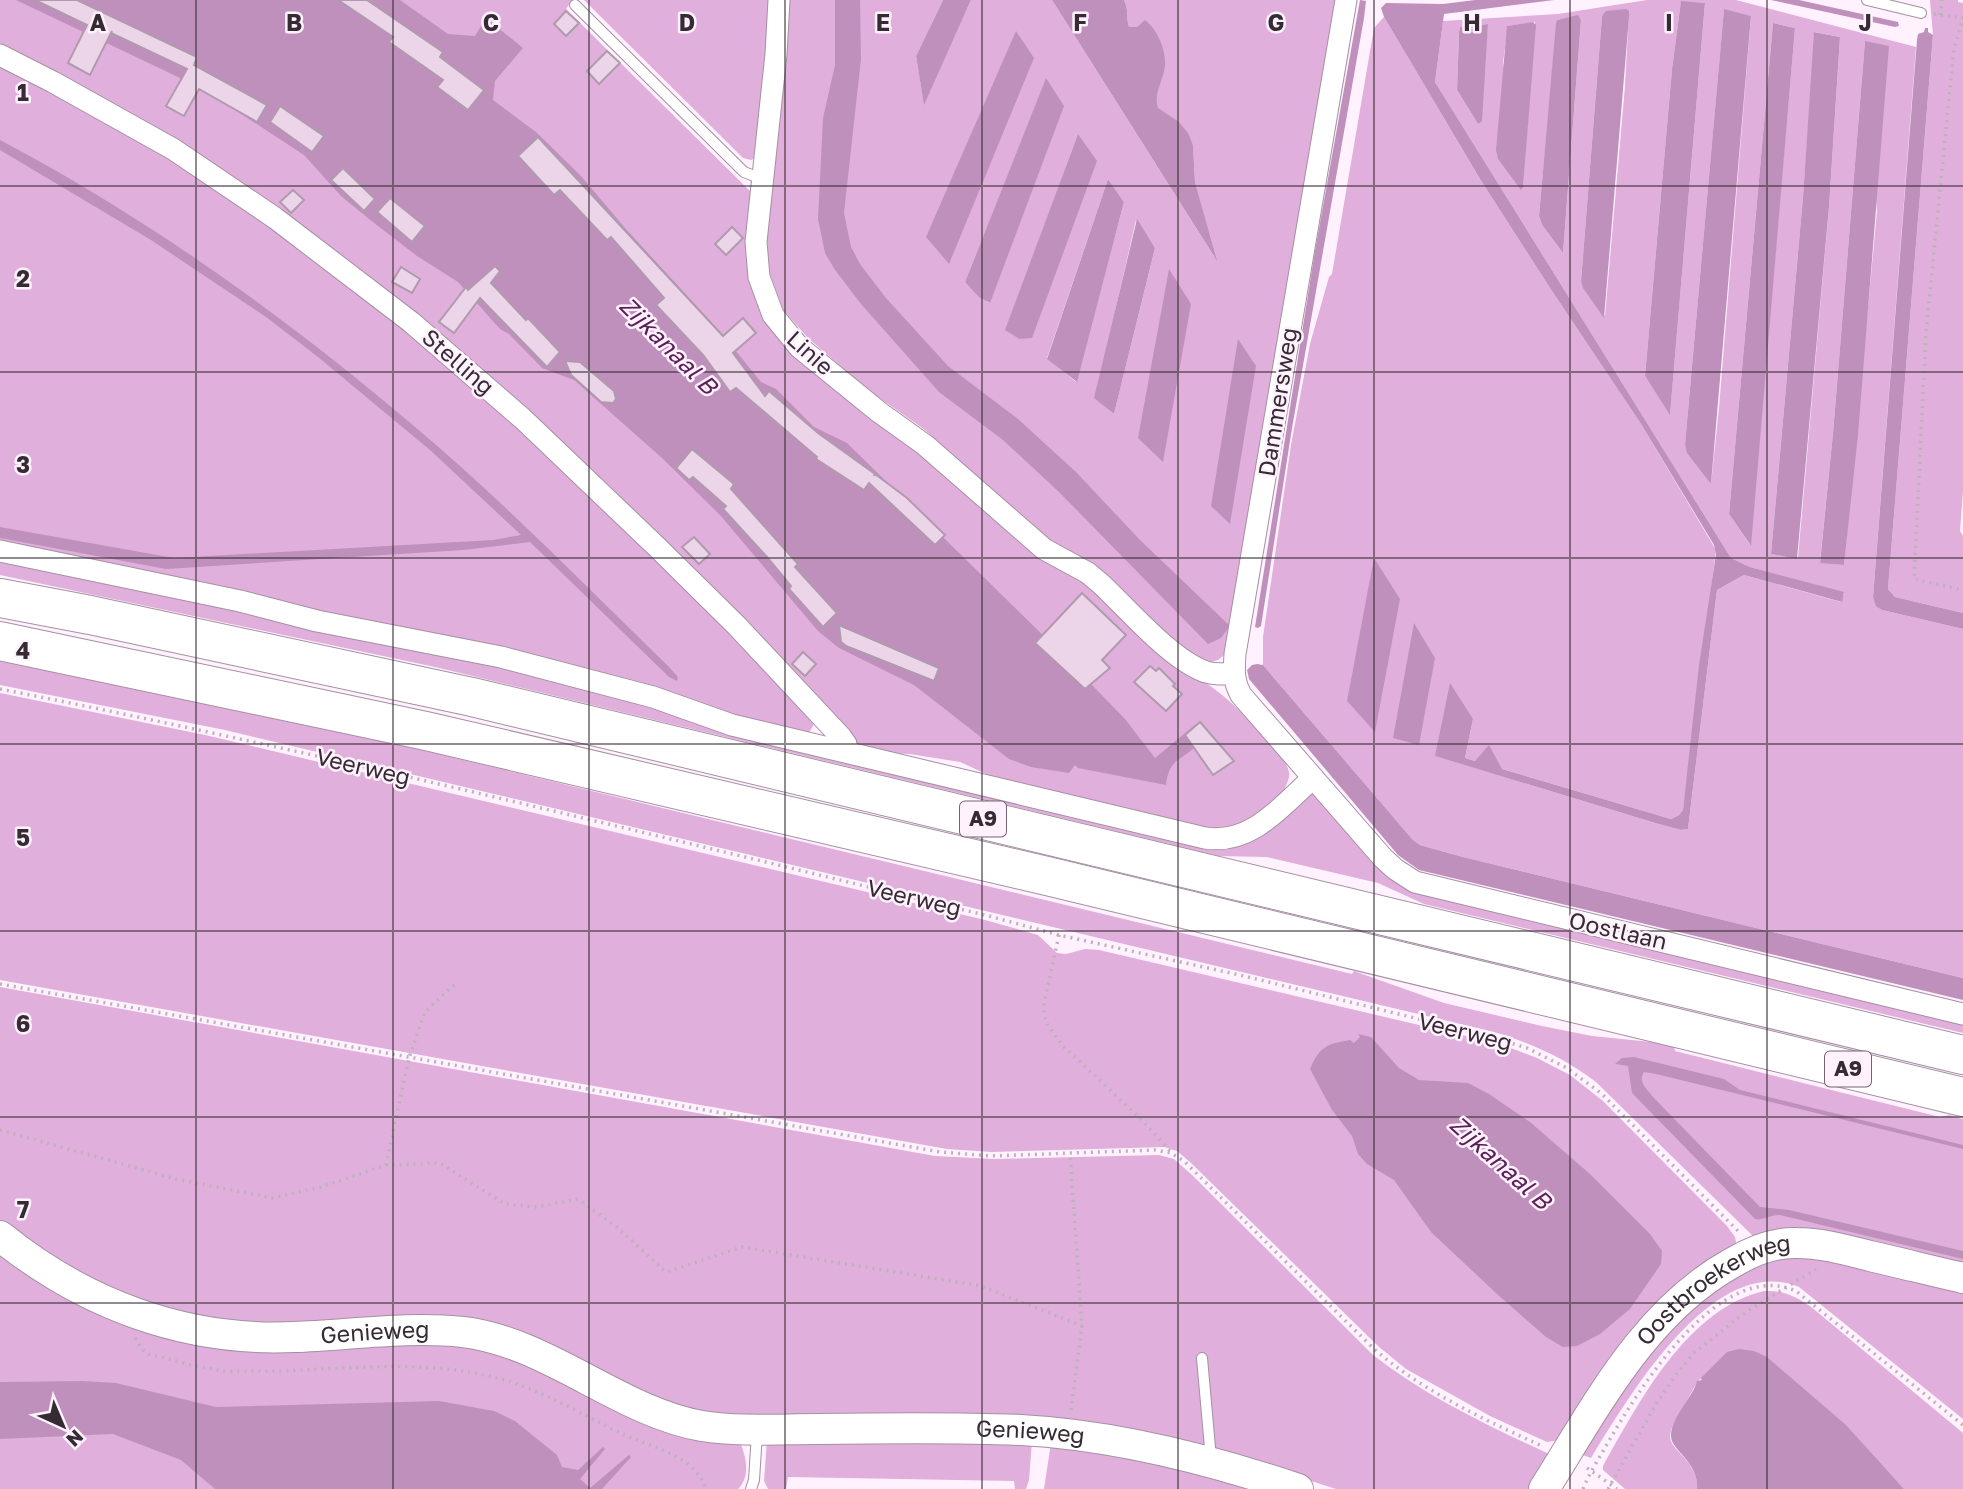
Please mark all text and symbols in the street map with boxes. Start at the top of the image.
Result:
text: A [90,8,107,36]
text: B [286,8,302,36]
text: C [483,8,499,36]
text: D [679,8,695,36]
text: E [876,8,890,36]
text: F [1073,8,1087,36]
text: G [1268,8,1284,36]
text: H [1463,8,1481,36]
text: I [1665,8,1673,36]
text: J [1858,8,1872,36]
text: 1 [17,78,29,106]
text: 2 [16,264,30,292]
water label: Zijkanaal B [614,290,725,402]
street label: Stelling [417,322,500,400]
street label: Linie [782,324,840,380]
street label: Dammersweg [1251,325,1303,478]
text: 3 [16,450,30,478]
text: 4 [16,636,30,664]
street label: Veerweg [313,742,413,790]
road number: A9 [960,802,1006,836]
text: 5 [16,823,30,851]
street label: Veerweg [864,873,964,921]
street label: Oostlaan [1566,905,1670,955]
street label: Veerweg [1415,1006,1515,1056]
text: 6 [16,1009,30,1037]
road number: A9 [1825,1052,1871,1086]
water label: Zijkanaal B [1444,1109,1559,1217]
text: 7 [17,1195,29,1223]
street label: Oostbroekerweg [1630,1228,1792,1350]
street label: Genieweg [319,1315,429,1349]
north arrow [28,1391,98,1461]
street label: Genieweg [976,1414,1087,1449]
text: N [62,1425,88,1452]

